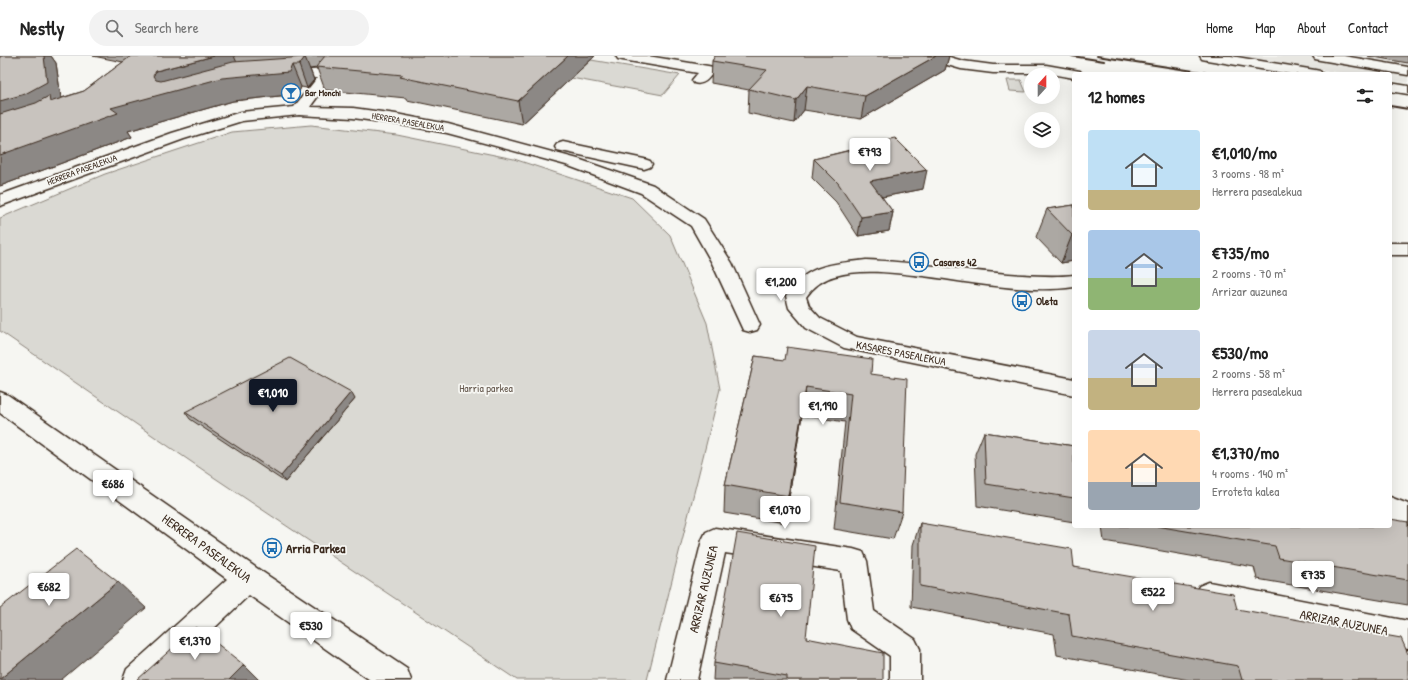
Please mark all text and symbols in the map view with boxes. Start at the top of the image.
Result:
search box [89,10,369,46]
text: Nestly [20,15,65,41]
icon: search [103,17,125,39]
text: Search here [135,17,199,38]
text: Home [1206,18,1233,37]
text: Map [1255,18,1275,37]
text: About [1297,18,1326,37]
text: Contact [1348,18,1388,37]
north arrow [1024,68,1060,104]
map controls [1024,68,1060,148]
bar icon: Bar Monchi [280,82,302,104]
text: 12 homes [1088,85,1145,108]
icon: filters [1354,85,1376,107]
place label: Bar Monchi [305,87,341,99]
street label: HERRERA PASEALEKUA [371,110,446,134]
button: layers [1024,112,1060,148]
pin: €793 [846,138,894,172]
text: €1,010/mo [1212,141,1277,164]
text: €793 [858,142,882,160]
icon: home [1120,146,1168,194]
street label: HERRERA PASEALEKUA [45,152,119,188]
text: 3 rooms · 98 m² [1212,164,1284,182]
text: Herrera pasealekua [1212,182,1302,200]
text: €735/mo [1212,241,1269,264]
icon: home [1120,246,1168,294]
bus stop icon: Casares 42 [908,251,930,273]
place label: Casares 42 [933,255,977,269]
text: 2 rooms · 70 m² [1212,264,1286,282]
pin: €1,200 [748,268,814,302]
text: €1,200 [765,272,797,290]
text: Arrizar auzunea [1212,282,1287,300]
bus stop icon: Oleta [1011,290,1033,312]
place label: Oleta [1036,294,1058,308]
street label: KASARES PASEALEKUA [855,337,948,369]
text: €530/mo [1212,341,1268,364]
icon: home [1120,346,1168,394]
text: 2 rooms · 58 m² [1212,364,1285,382]
pin: €1,010 [240,379,306,413]
park label: Harria parkea [459,381,514,395]
text: Herrera pasealekua [1212,382,1302,400]
text: €1,010 [258,383,288,401]
pin: €1,190 [790,392,856,426]
text: €1,190 [809,396,837,414]
text: €1,370/mo [1212,441,1279,464]
icon: home [1120,446,1168,494]
text: 4 rooms · 140 m² [1212,464,1288,482]
pin: €686 [89,470,137,504]
text: €686 [102,474,124,492]
text: Erroteta kalea [1212,482,1279,500]
pin: €1,070 [752,496,818,530]
text: €1,070 [769,500,801,518]
street label: HERRERA PASEALEKUA [159,510,256,587]
bus stop icon: Arria Parkea [261,537,283,559]
place label: Arria Parkea [286,539,346,557]
street label: ARRIZAR AUZUNEA [684,543,722,635]
pin: €735 [1289,561,1337,595]
text: €735 [1301,565,1325,583]
pin: €682 [25,573,73,607]
text: €682 [37,577,61,595]
pin: €522 [1129,578,1177,612]
text: €522 [1141,582,1165,600]
pin: €675 [757,584,805,618]
text: €675 [769,588,793,606]
street label: ARRIZAR AUZUNEA [1298,605,1390,639]
pin: €530 [287,612,335,646]
text: €530 [299,616,323,634]
pin: €1,370 [162,627,228,661]
text: €1,370 [179,631,211,649]

